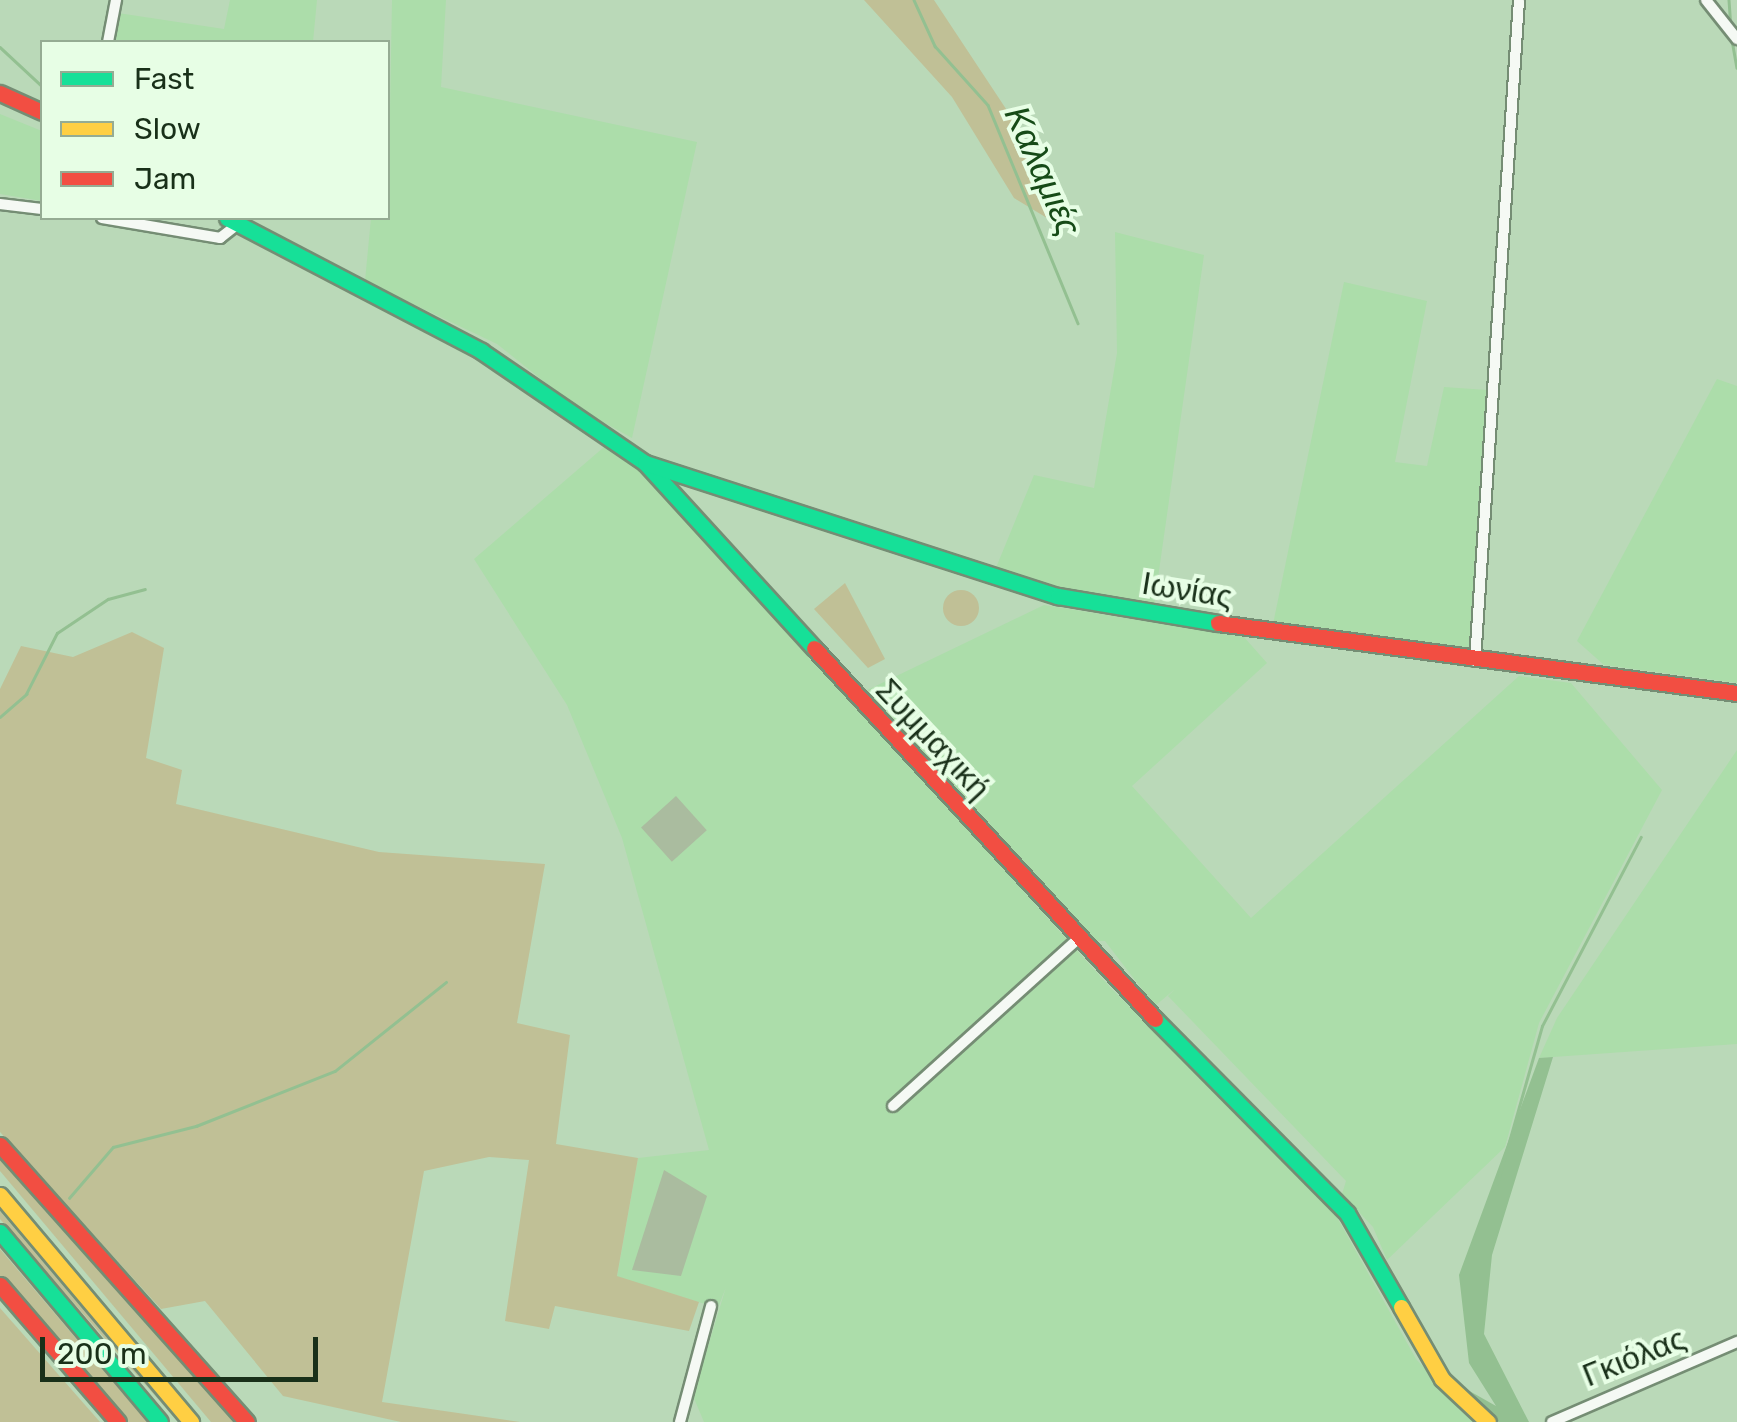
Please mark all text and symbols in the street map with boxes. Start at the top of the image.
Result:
legend [40,40,390,220]
text: Fast [134,61,194,97]
water label: Καλαμιές [996,99,1090,243]
text: Slow [134,111,201,147]
text: Jam [134,161,196,197]
street label: Ιωνίας [1139,564,1235,616]
street label: Συμμαχική [868,671,998,807]
scale bar [45,1317,322,1379]
street label: Γκιόλας [1577,1319,1691,1395]
text: 200 m [57,1336,147,1372]

